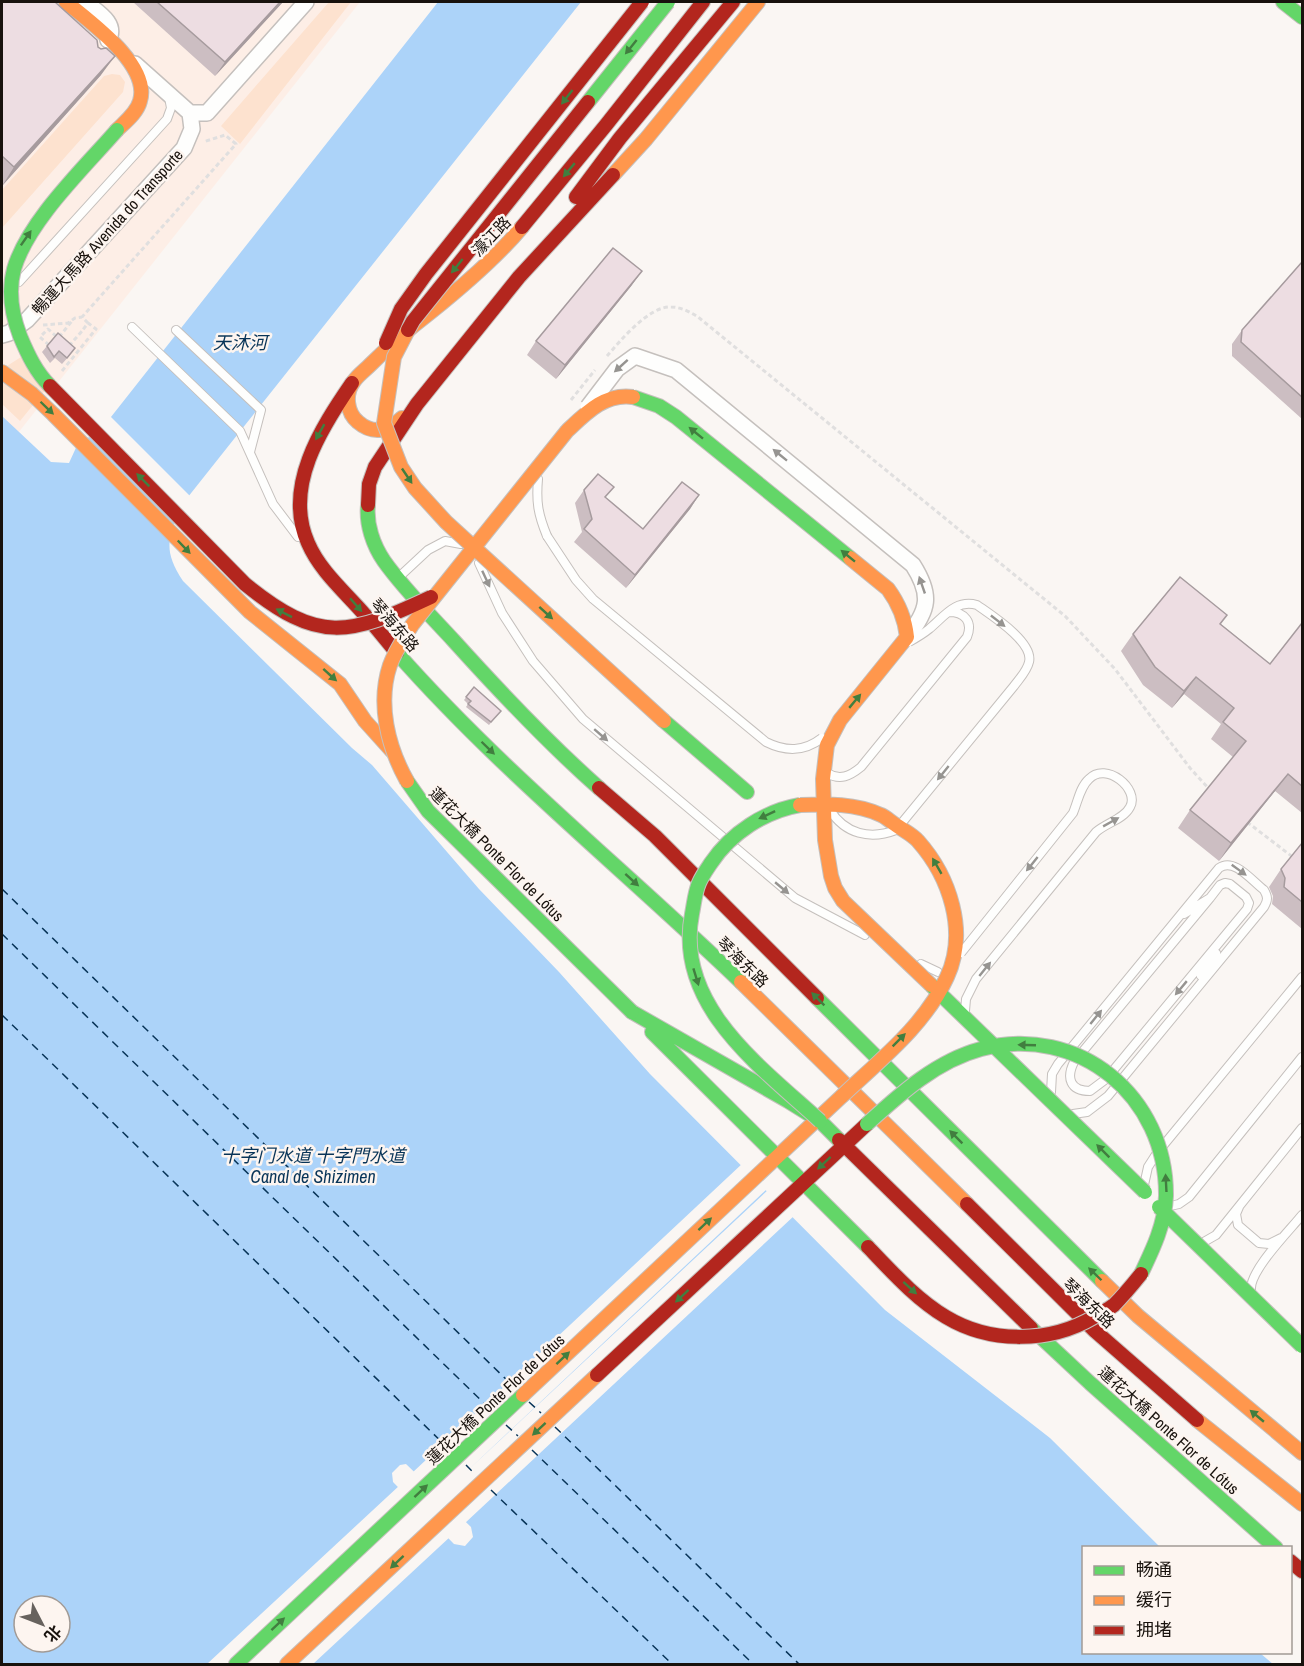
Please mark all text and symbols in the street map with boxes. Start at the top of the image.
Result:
one-way arrow [625,39,638,55]
one-way arrow [561,89,573,104]
street label: 暢運大馬路 Avenida do Transporte [26,144,188,320]
one-way arrow [563,163,576,178]
street label: 濠江路 [466,211,516,261]
one-way arrow [20,230,32,246]
one-way arrow [452,258,464,273]
water label: 天沐河 [213,330,270,355]
one-way arrow [614,359,629,372]
one-way arrow [39,401,54,414]
one-way arrow [315,423,325,440]
one-way arrow [689,427,704,440]
one-way arrow [772,448,788,461]
one-way arrow [402,468,413,485]
one-way arrow [135,473,150,487]
one-way arrow [177,539,191,554]
one-way arrow [840,550,855,562]
one-way arrow [482,571,491,588]
one-way arrow [917,576,927,594]
street label: 琴海东路 [366,594,424,656]
one-way arrow [349,597,362,612]
one-way arrow [538,606,553,620]
one-way arrow [276,608,293,618]
one-way arrow [990,615,1006,628]
one-way arrow [322,668,337,681]
one-way arrow [848,694,861,709]
one-way arrow [593,728,608,741]
one-way arrow [481,741,495,755]
one-way arrow [937,765,950,781]
street label: 蓮花大橋 Ponte Flor de Lótus [425,782,569,926]
one-way arrow [759,810,776,819]
one-way arrow [1103,817,1120,827]
one-way arrow [932,857,942,874]
one-way arrow [1027,857,1039,872]
one-way arrow [1230,864,1246,876]
one-way arrow [625,873,640,887]
one-way arrow [774,881,790,894]
street label: 琴海东路 [712,932,774,992]
one-way arrow [978,961,991,977]
one-way arrow [691,968,701,986]
one-way arrow [1175,980,1188,996]
one-way arrow [812,993,826,1007]
one-way arrow [1090,1009,1103,1025]
one-way arrow [892,1034,906,1048]
one-way arrow [1017,1041,1036,1050]
one-way arrow [949,1131,963,1145]
water label: 十字门水道 十字門水道 Canal de Shizimen [221,1143,408,1189]
one-way arrow [1097,1144,1111,1158]
one-way arrow [818,1156,832,1170]
one-way arrow [1161,1173,1171,1192]
one-way arrow [697,1218,712,1231]
one-way arrow [1087,1267,1102,1281]
street label: 琴海东路 [1058,1273,1120,1333]
one-way arrow [902,1281,917,1294]
one-way arrow [675,1289,689,1303]
street label: 蓮花大橋 Ponte Flor de Lótus [421,1329,569,1469]
one-way arrow [555,1351,569,1365]
street label: 蓮花大橋 Ponte Flor de Lótus [1094,1361,1244,1499]
one-way arrow [1250,1411,1265,1423]
one-way arrow [533,1422,547,1436]
one-way arrow [413,1484,428,1498]
legend [1082,1546,1292,1654]
one-way arrow [390,1555,404,1569]
text: 畅通 [1136,1557,1172,1582]
text: 缓行 [1136,1587,1172,1612]
north arrow [12,1594,72,1654]
text: 拥堵 [1136,1617,1172,1642]
one-way arrow [271,1618,285,1632]
text: 北 [40,1621,67,1647]

